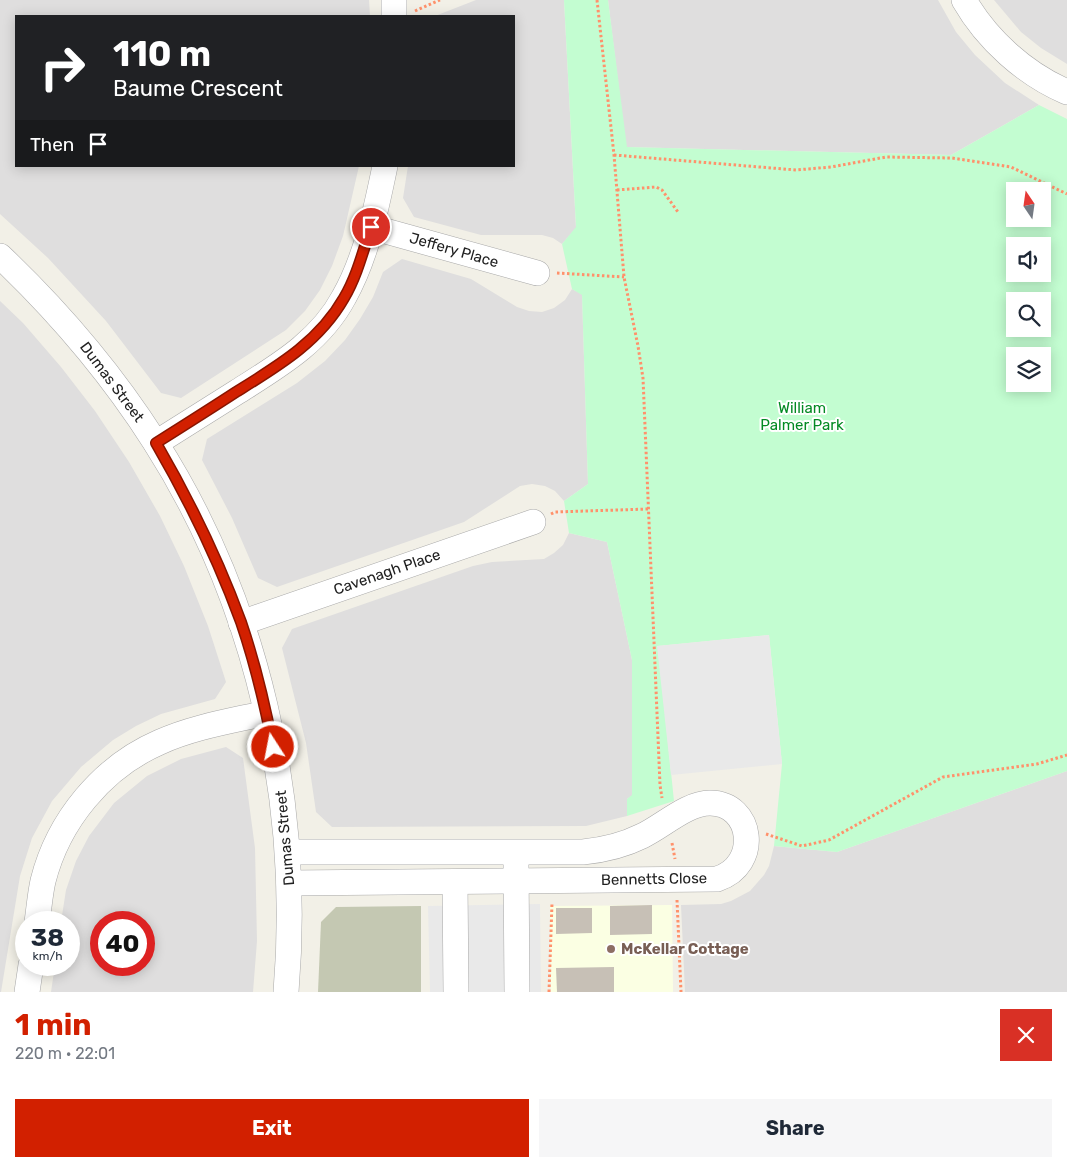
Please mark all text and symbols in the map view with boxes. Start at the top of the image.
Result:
text: 110 m [113,33,211,75]
icon: right [30,35,95,100]
text: Baume Crescent [113,75,283,102]
icon: arrive [84,130,112,158]
text: Then [30,133,74,156]
north arrow [1006,182,1051,228]
map controls [1006,182,1051,392]
pin [350,206,392,248]
icon: arrive [357,213,385,241]
street label: Jeffery Place [407,229,501,271]
button: sound [1006,237,1051,282]
button: search [1006,292,1051,337]
street label: Dumas Street [76,338,148,426]
button: layers [1006,347,1051,392]
park label: William Palmer Park [760,399,844,434]
street label: Cavenagh Place [331,545,443,599]
position arrow [246,720,298,772]
street label: Dumas Street [272,789,298,886]
street label: Bennetts Close [601,869,707,889]
speed limit sign: 40 [90,911,155,976]
text: 38 [31,923,64,952]
place label: McKellar Cottage [621,940,749,958]
marker: McKellar Cottage [605,943,617,955]
text: km/h [33,949,62,963]
text: 1 min [15,1007,92,1043]
button: close [1000,1009,1052,1061]
text: 220 m · 22:01 [15,1044,115,1063]
button: Exit [15,1099,529,1157]
button: Share [539,1099,1052,1157]

